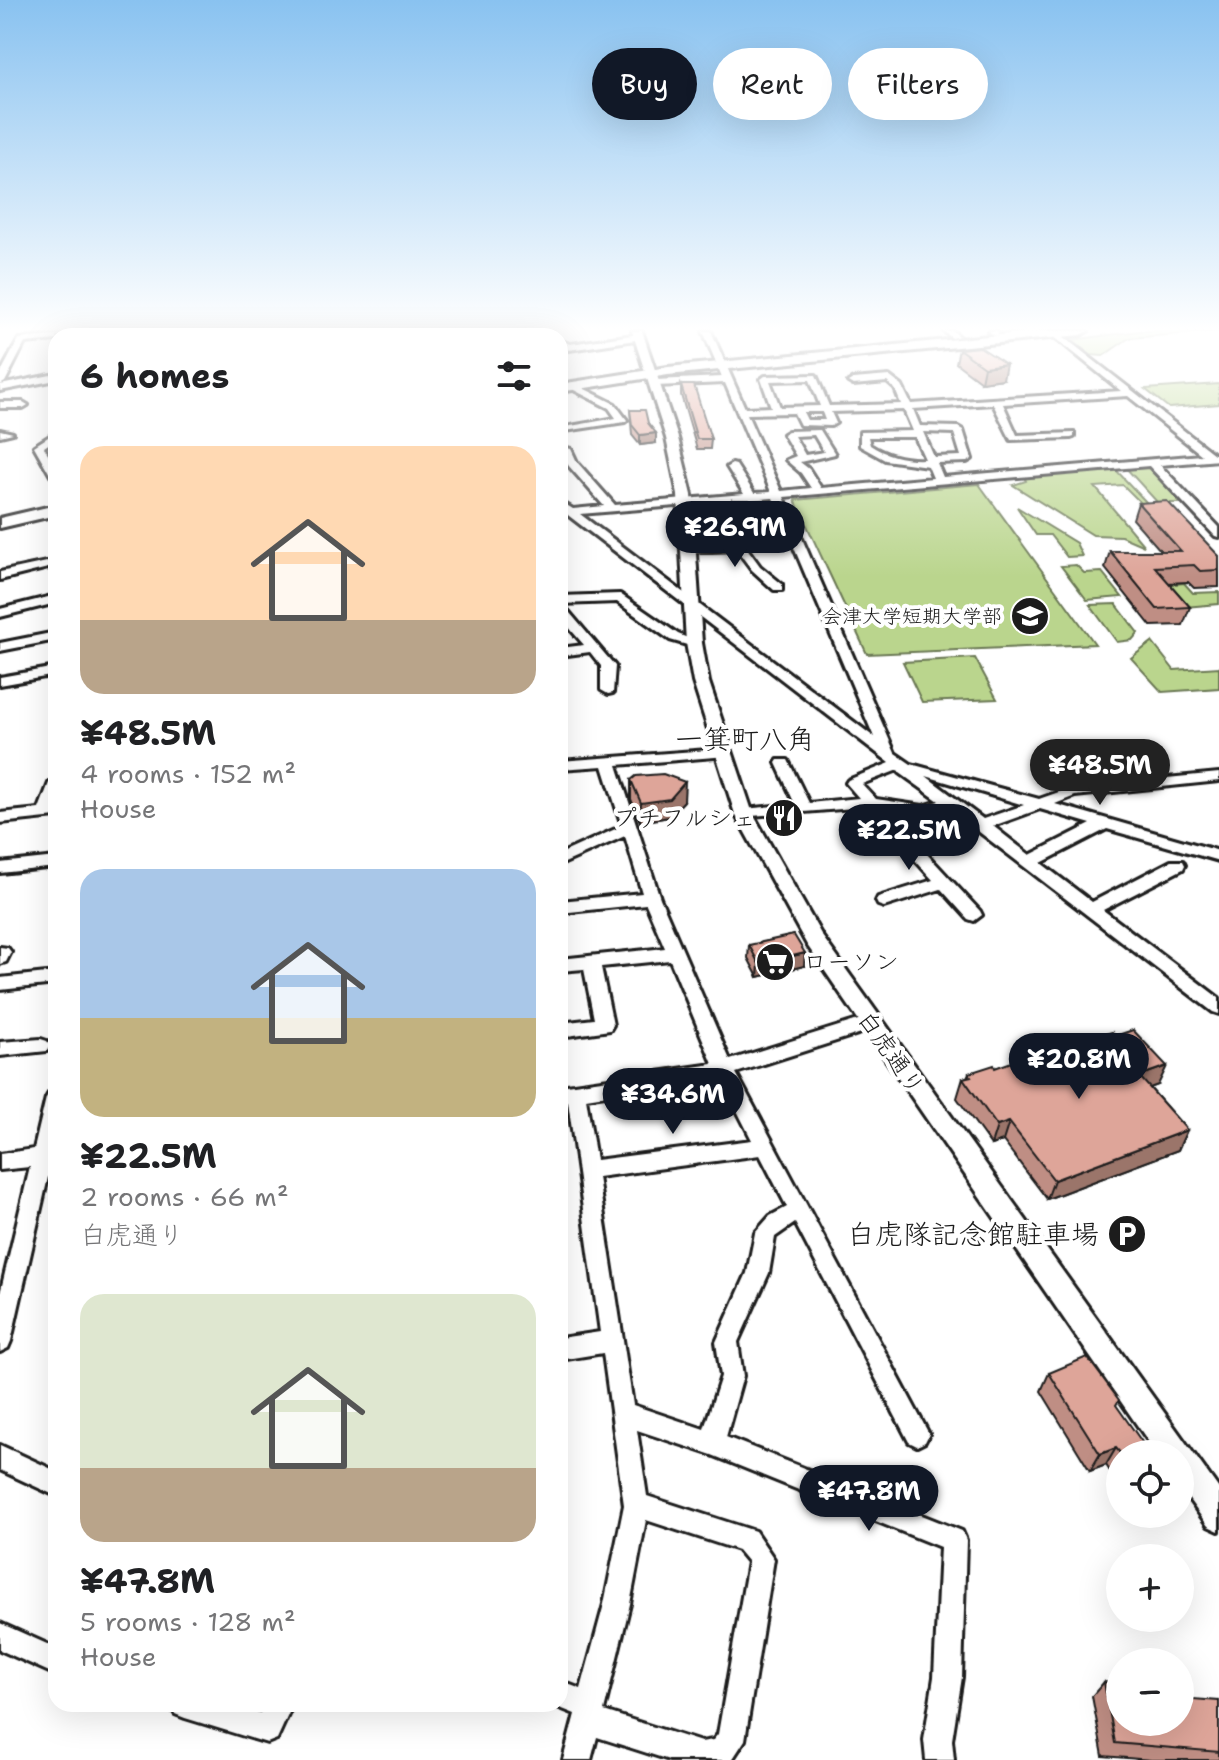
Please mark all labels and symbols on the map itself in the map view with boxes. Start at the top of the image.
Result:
pin: ¥26.9M [670,501,800,569]
school or university icon: 会津大学短期大学部 [1009,595,1051,637]
place label: 会津大学短期大学部 [822,603,1002,629]
district label: 一箕町八角 [675,720,815,758]
pin: ¥48.5M [1035,739,1165,807]
restaurant icon: プチフルシェ [763,797,805,839]
place label: プチフルシェ [613,802,756,834]
pin: ¥22.5M [844,804,974,872]
supermarket icon: ローソン [754,941,796,983]
place label: ローソン [803,946,899,978]
street label: 白虎通り [850,1005,932,1101]
pin: ¥20.8M [1014,1033,1144,1101]
pin: ¥34.6M [608,1068,738,1136]
parking icon: 白虎隊記念館駐車場 [1106,1213,1148,1255]
place label: 白虎隊記念館駐車場 [847,1215,1099,1253]
pin: ¥47.8M [804,1465,934,1533]

